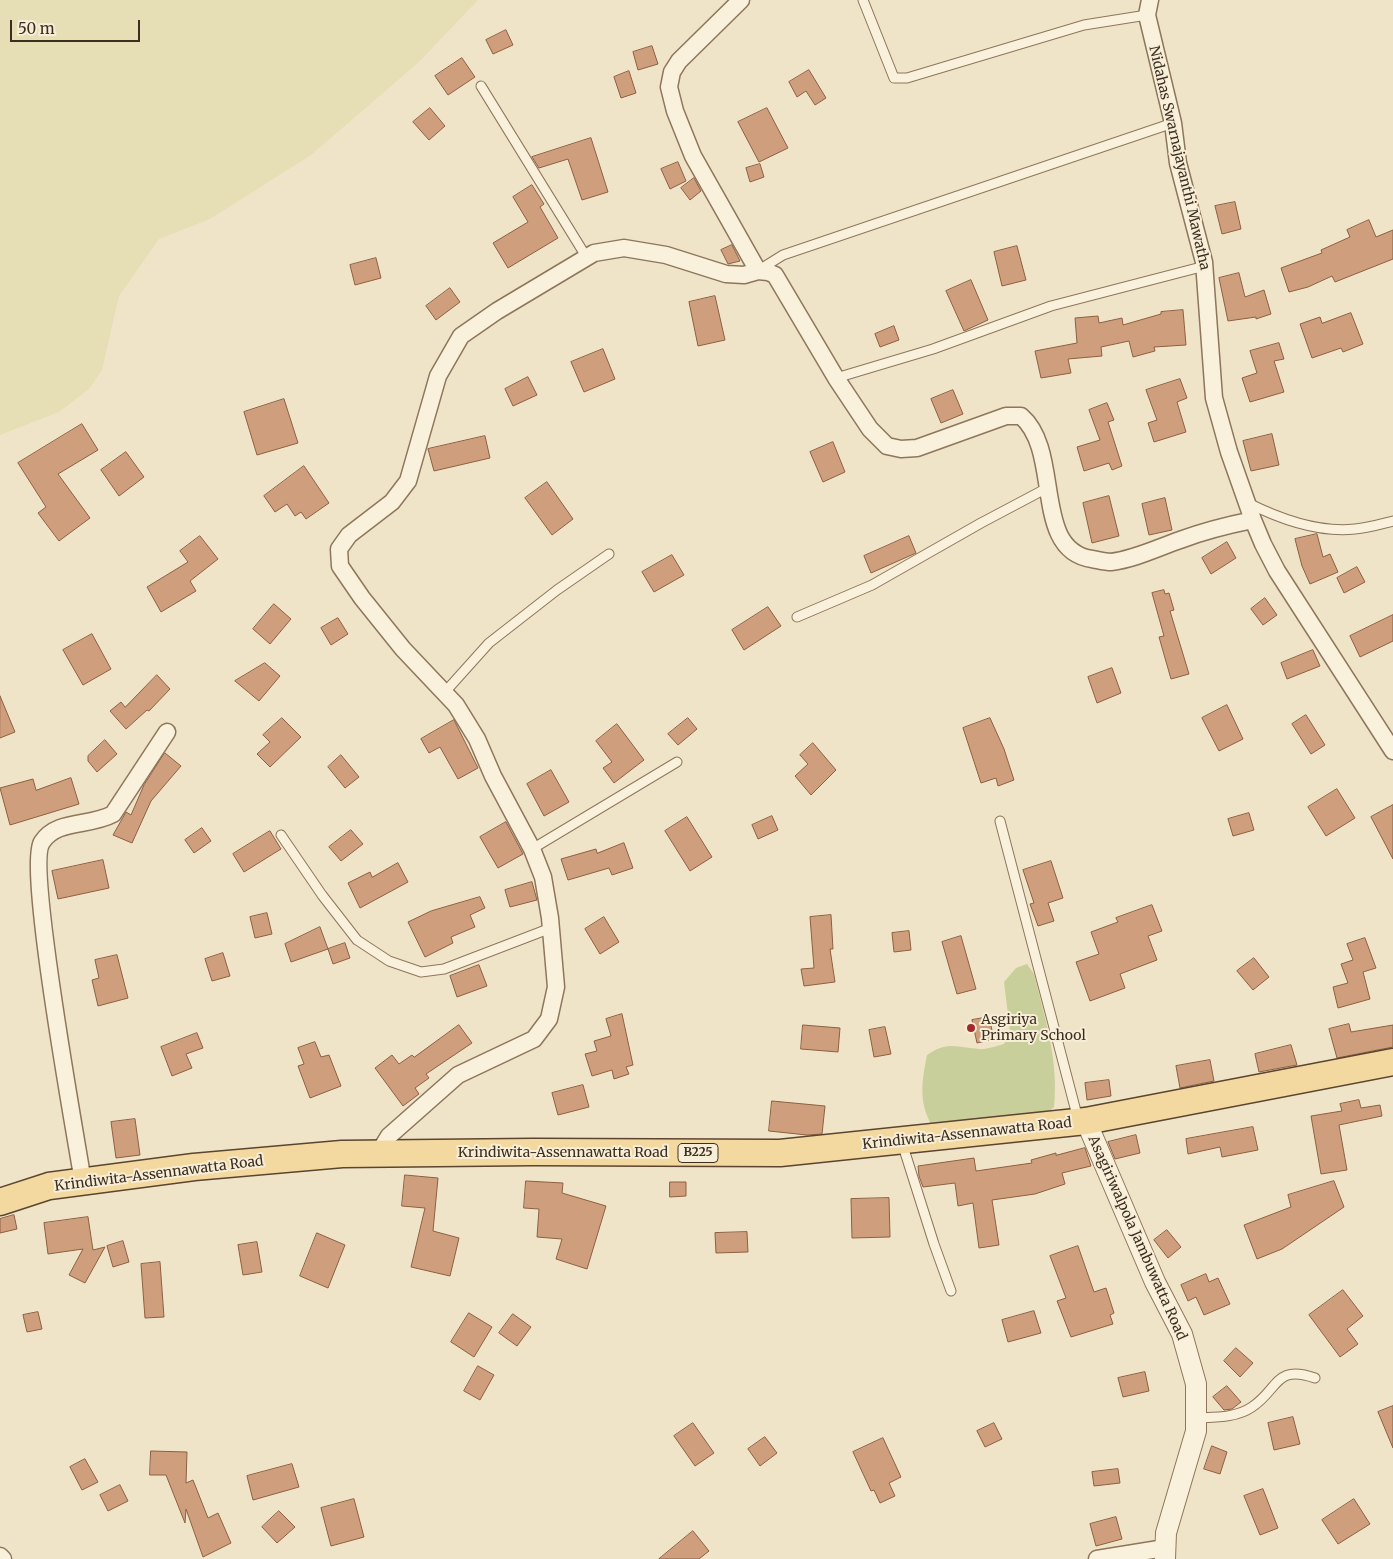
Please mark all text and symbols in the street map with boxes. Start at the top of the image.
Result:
scale bar [12,10,142,42]
text: 50 m [18,19,55,38]
street label: Nidahas Swarnajayanthi Mawatha [1145,44,1213,272]
place label: Asgiriya Primary School [981,1012,1086,1044]
marker: Asgiriya Primary School [965,1022,977,1034]
street label: Krindiwita-Assennawatta Road [862,1115,1072,1153]
street label: Asagiriwalpola Jambuwatta Road [1084,1133,1190,1343]
road number: B225 [678,1144,718,1162]
street label: Krindiwita-Assennawatta Road [458,1145,668,1161]
street label: Krindiwita-Assennawatta Road [54,1153,264,1195]

